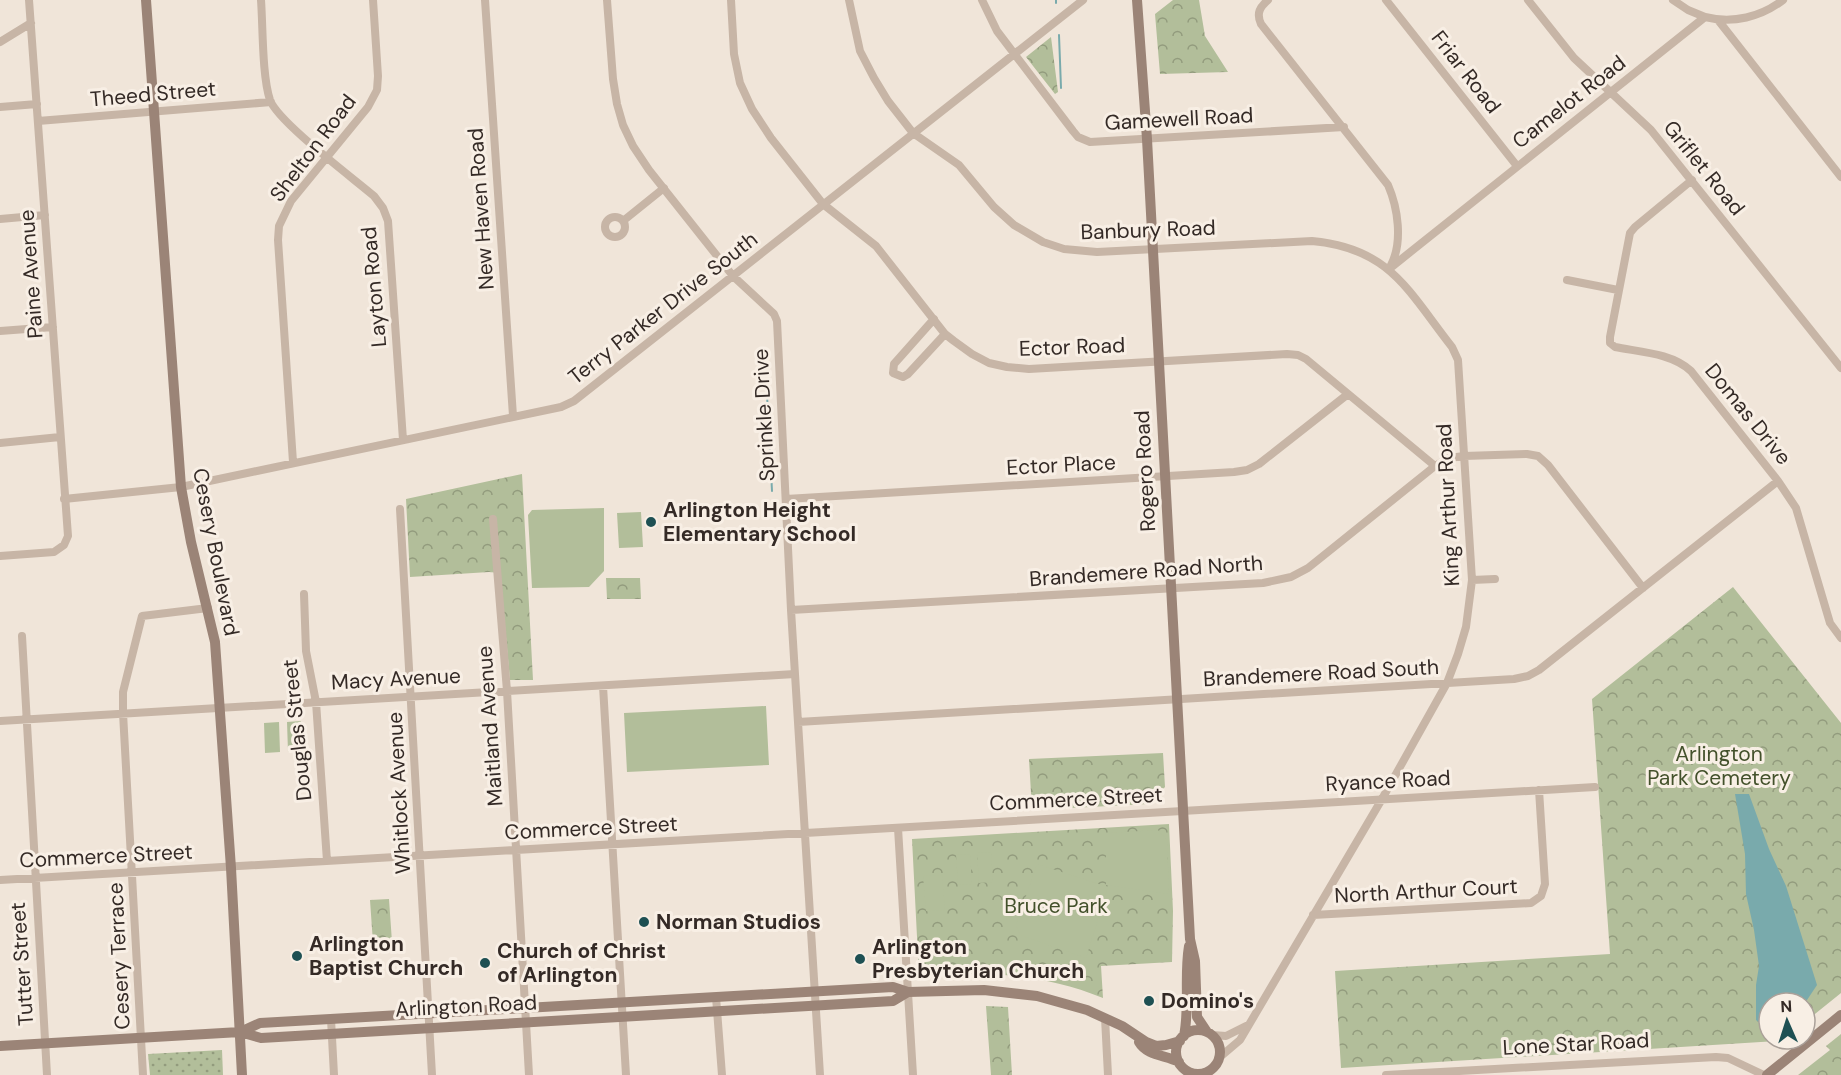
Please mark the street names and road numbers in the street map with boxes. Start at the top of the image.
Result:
street label: Friar Road [1425,25,1507,119]
street label: Camelot Road [1507,49,1631,155]
street label: Theed Street [89,75,217,113]
street label: Shelton Road [263,89,363,207]
street label: Gamewell Road [1104,101,1254,137]
street label: Griflet Road [1657,115,1751,221]
street label: New Haven Road [461,127,501,291]
street label: Paine Avenue [13,209,49,339]
street label: Banbury Road [1080,214,1216,246]
street label: Terry Parker Drive South [563,225,763,391]
street label: Layton Road [355,226,393,348]
street label: Ector Road [1018,331,1126,363]
street label: Sprinkle Drive [747,348,781,482]
street label: Domas Drive [1698,357,1798,471]
street label: Rogero Road [1128,410,1162,532]
street label: King Arthur Road [1430,423,1466,587]
street label: Ector Place [1006,448,1117,482]
street label: Cesery Boulevard [186,466,246,638]
street label: Brandemere Road North [1028,549,1264,593]
street label: Maitland Avenue [470,645,510,807]
street label: Brandemere Road South [1202,653,1440,693]
street label: Douglas Street [276,658,318,802]
street label: Macy Avenue [330,662,462,696]
street label: Whitlock Avenue [381,711,417,875]
street label: Ryance Road [1325,764,1451,798]
street label: Commerce Street [989,780,1163,818]
street label: Commerce Street [504,809,678,847]
street label: Commerce Street [19,837,193,875]
street label: North Arthur Court [1334,872,1518,910]
street label: Cesery Terrace [101,882,137,1030]
street label: Tutter Street [4,901,40,1027]
street label: Arlington Road [394,988,538,1024]
street label: Lone Star Road [1502,1026,1650,1062]

